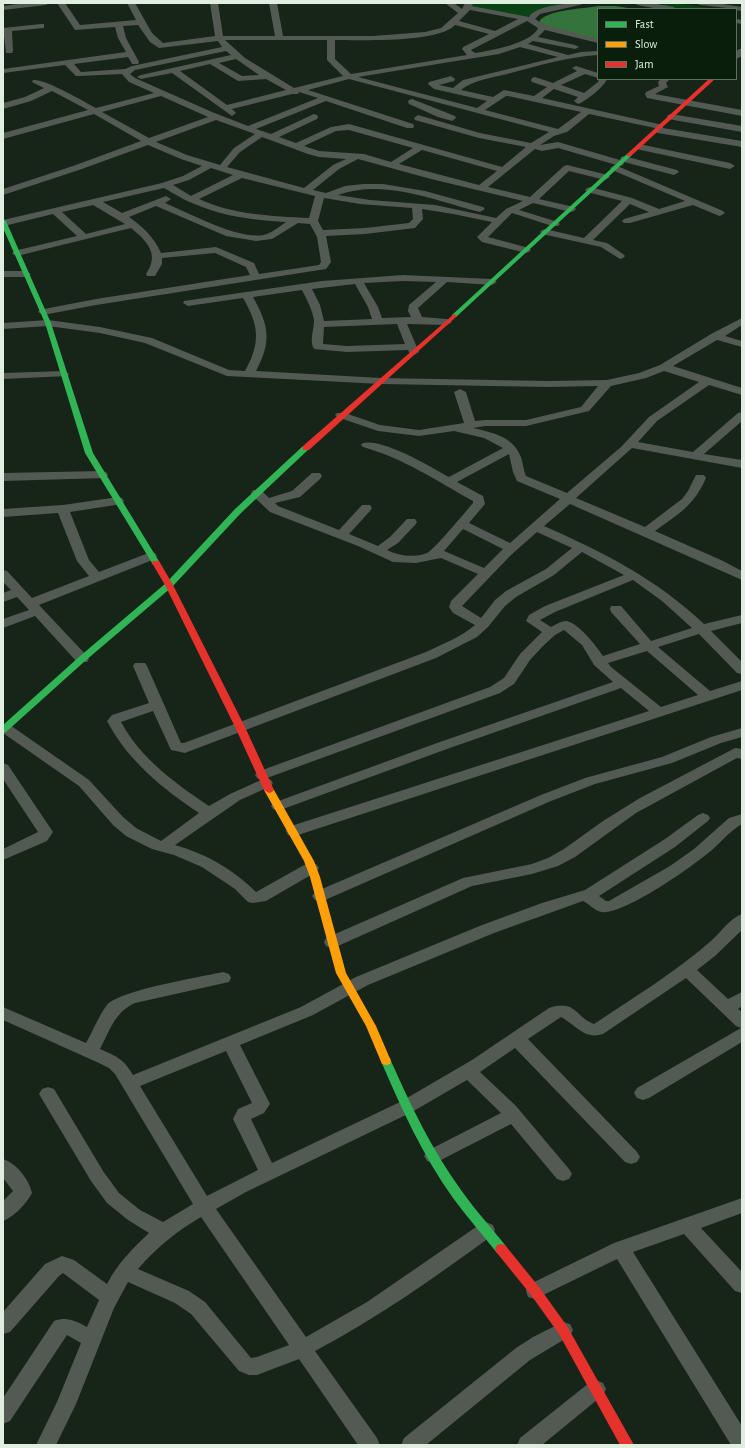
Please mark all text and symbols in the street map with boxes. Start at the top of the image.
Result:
legend [597,8,737,80]
text: Fast [635,18,654,30]
text: Slow [635,38,657,50]
text: Jam [635,58,654,70]

